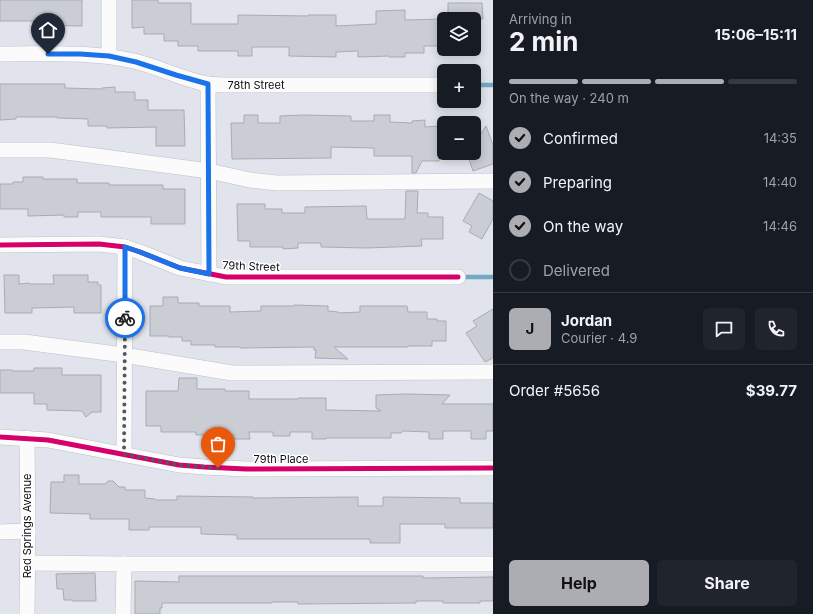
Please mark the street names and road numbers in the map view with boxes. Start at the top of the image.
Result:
street label: 78th Street [227,78,285,92]
street label: 79th Street [222,258,280,274]
street label: 79th Place [254,452,308,466]
street label: Red Springs Avenue [20,474,34,578]

